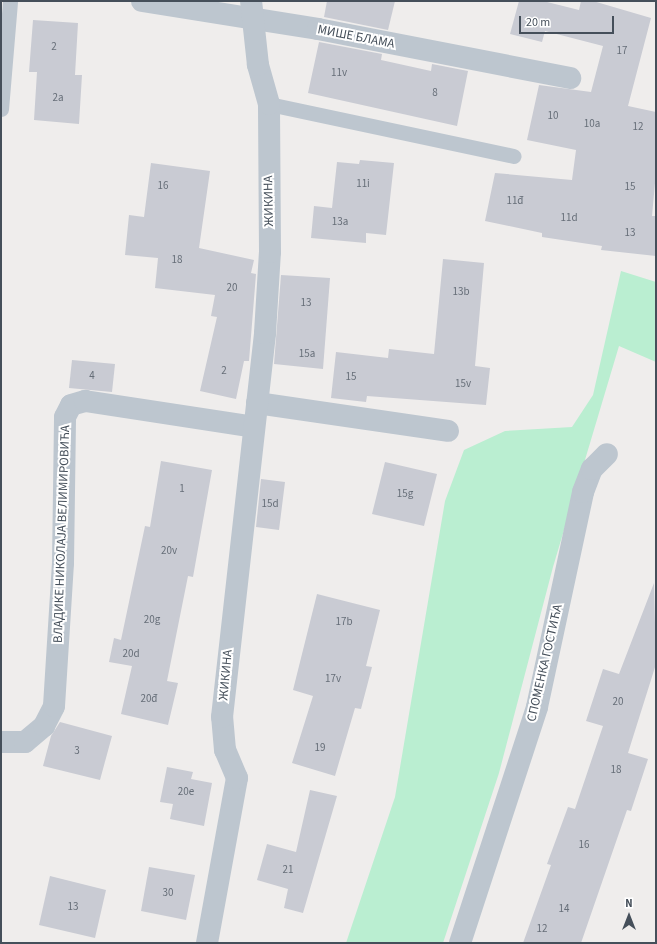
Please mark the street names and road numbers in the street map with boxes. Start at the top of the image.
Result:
street label: МИШЕ БЛАМА [316,22,396,52]
street label: ЖИКИНА [261,175,277,227]
street label: ВЛАДИКЕ НИКОЛАЈА ВЕЛИМИРОВИЋА [50,425,74,643]
street label: СПОМЕНКА ГОСТИЋА [524,603,566,723]
street label: ЖИКИНА [216,649,236,701]

